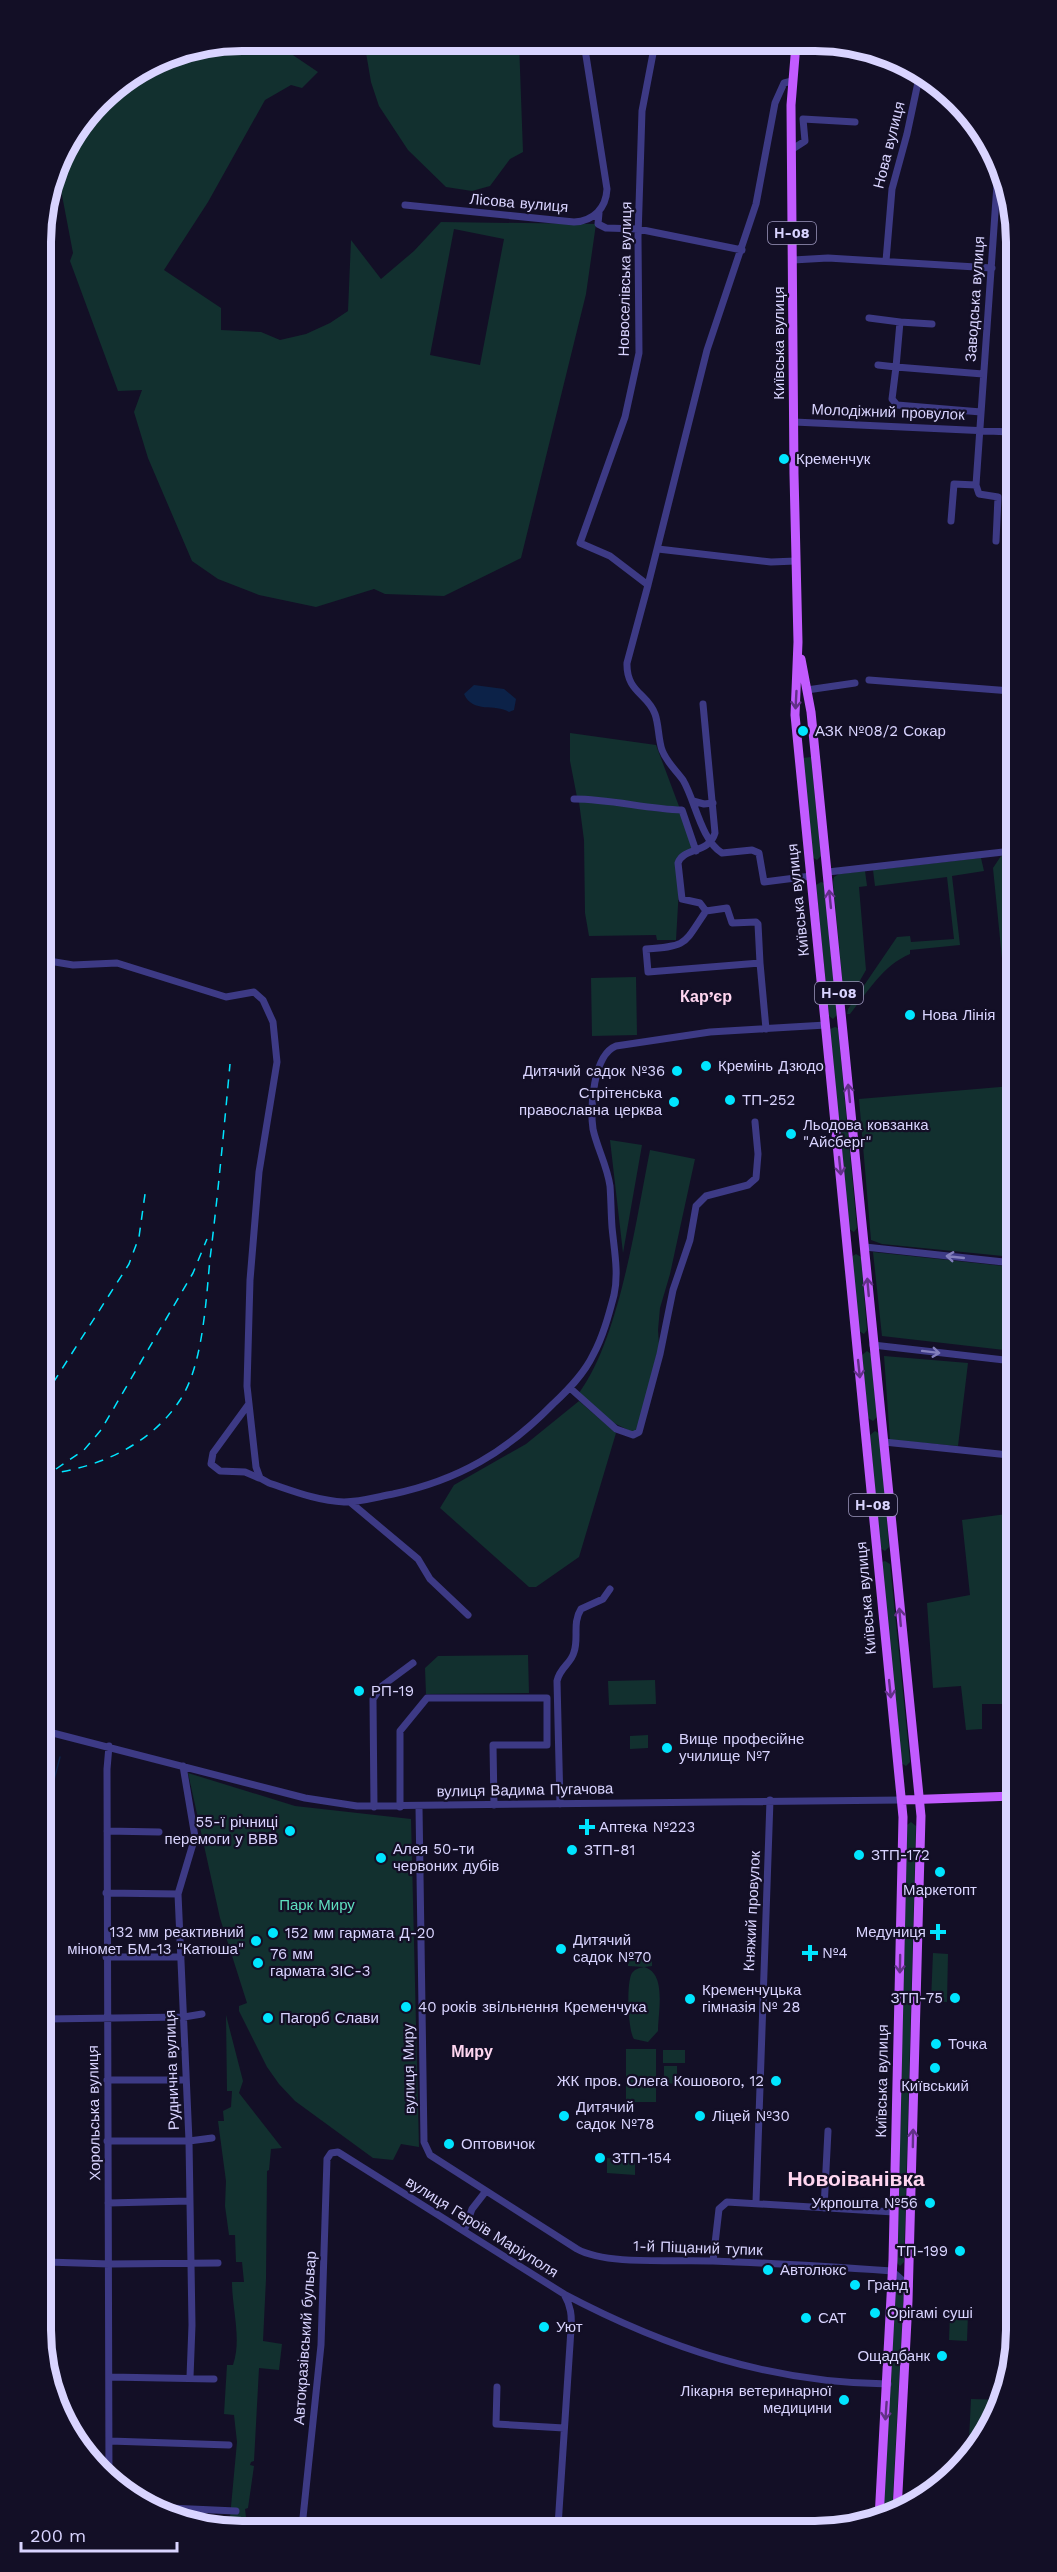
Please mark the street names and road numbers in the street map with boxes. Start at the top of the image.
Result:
street label: Нова вулиця [869,100,909,190]
street label: Лісова вулиця [469,190,569,216]
street label: Новоселівська вулиця [615,201,635,357]
road number: Н-08 [768,222,816,244]
street label: Заводська вулиця [962,235,988,363]
street label: Київська вулиця [770,286,788,400]
street label: Молодіжний провулок [811,400,965,424]
street label: Київська вулиця [783,843,813,957]
road number: Н-08 [815,982,863,1004]
road number: Н-08 [849,1494,897,1516]
street label: Київська вулиця [852,1541,880,1655]
street label: вулиця Вадима Пугачова [436,1779,614,1801]
street label: Княжий провулок [740,1850,764,1972]
street label: Руднична вулиця [161,2009,183,2131]
street label: вулиця Миру [399,2023,419,2114]
street label: Київська вулиця [872,2024,892,2138]
street label: Хорольська вулиця [84,2045,104,2181]
street label: вулиця Героїв Маріуполя [402,2173,562,2281]
street label: 1-й Піщаний тупик [633,2237,763,2259]
street label: Автокразівський бульвар [290,2251,320,2425]

